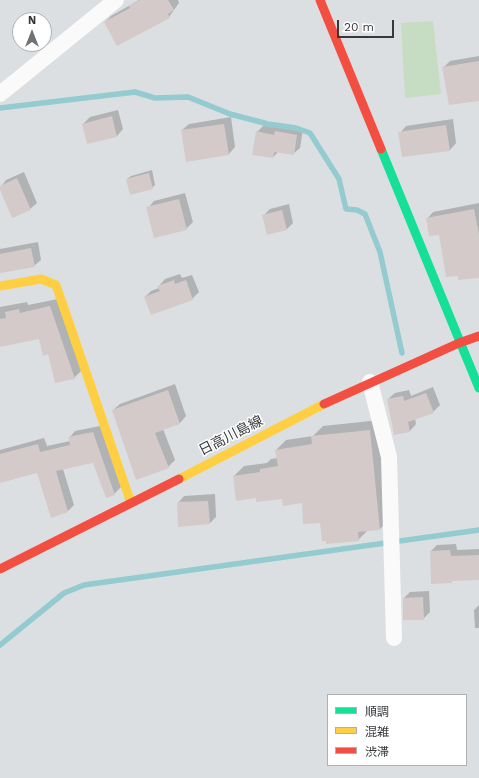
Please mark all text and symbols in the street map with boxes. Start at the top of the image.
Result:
north arrow [12,12,52,52]
scale bar [339,12,396,38]
text: N [28,14,36,27]
text: 20 m [344,20,374,34]
street label: 日高川島線 [196,413,266,459]
legend [327,694,467,766]
text: 順調 [365,705,389,719]
text: 混雑 [365,725,389,739]
text: 渋滞 [365,745,389,759]

